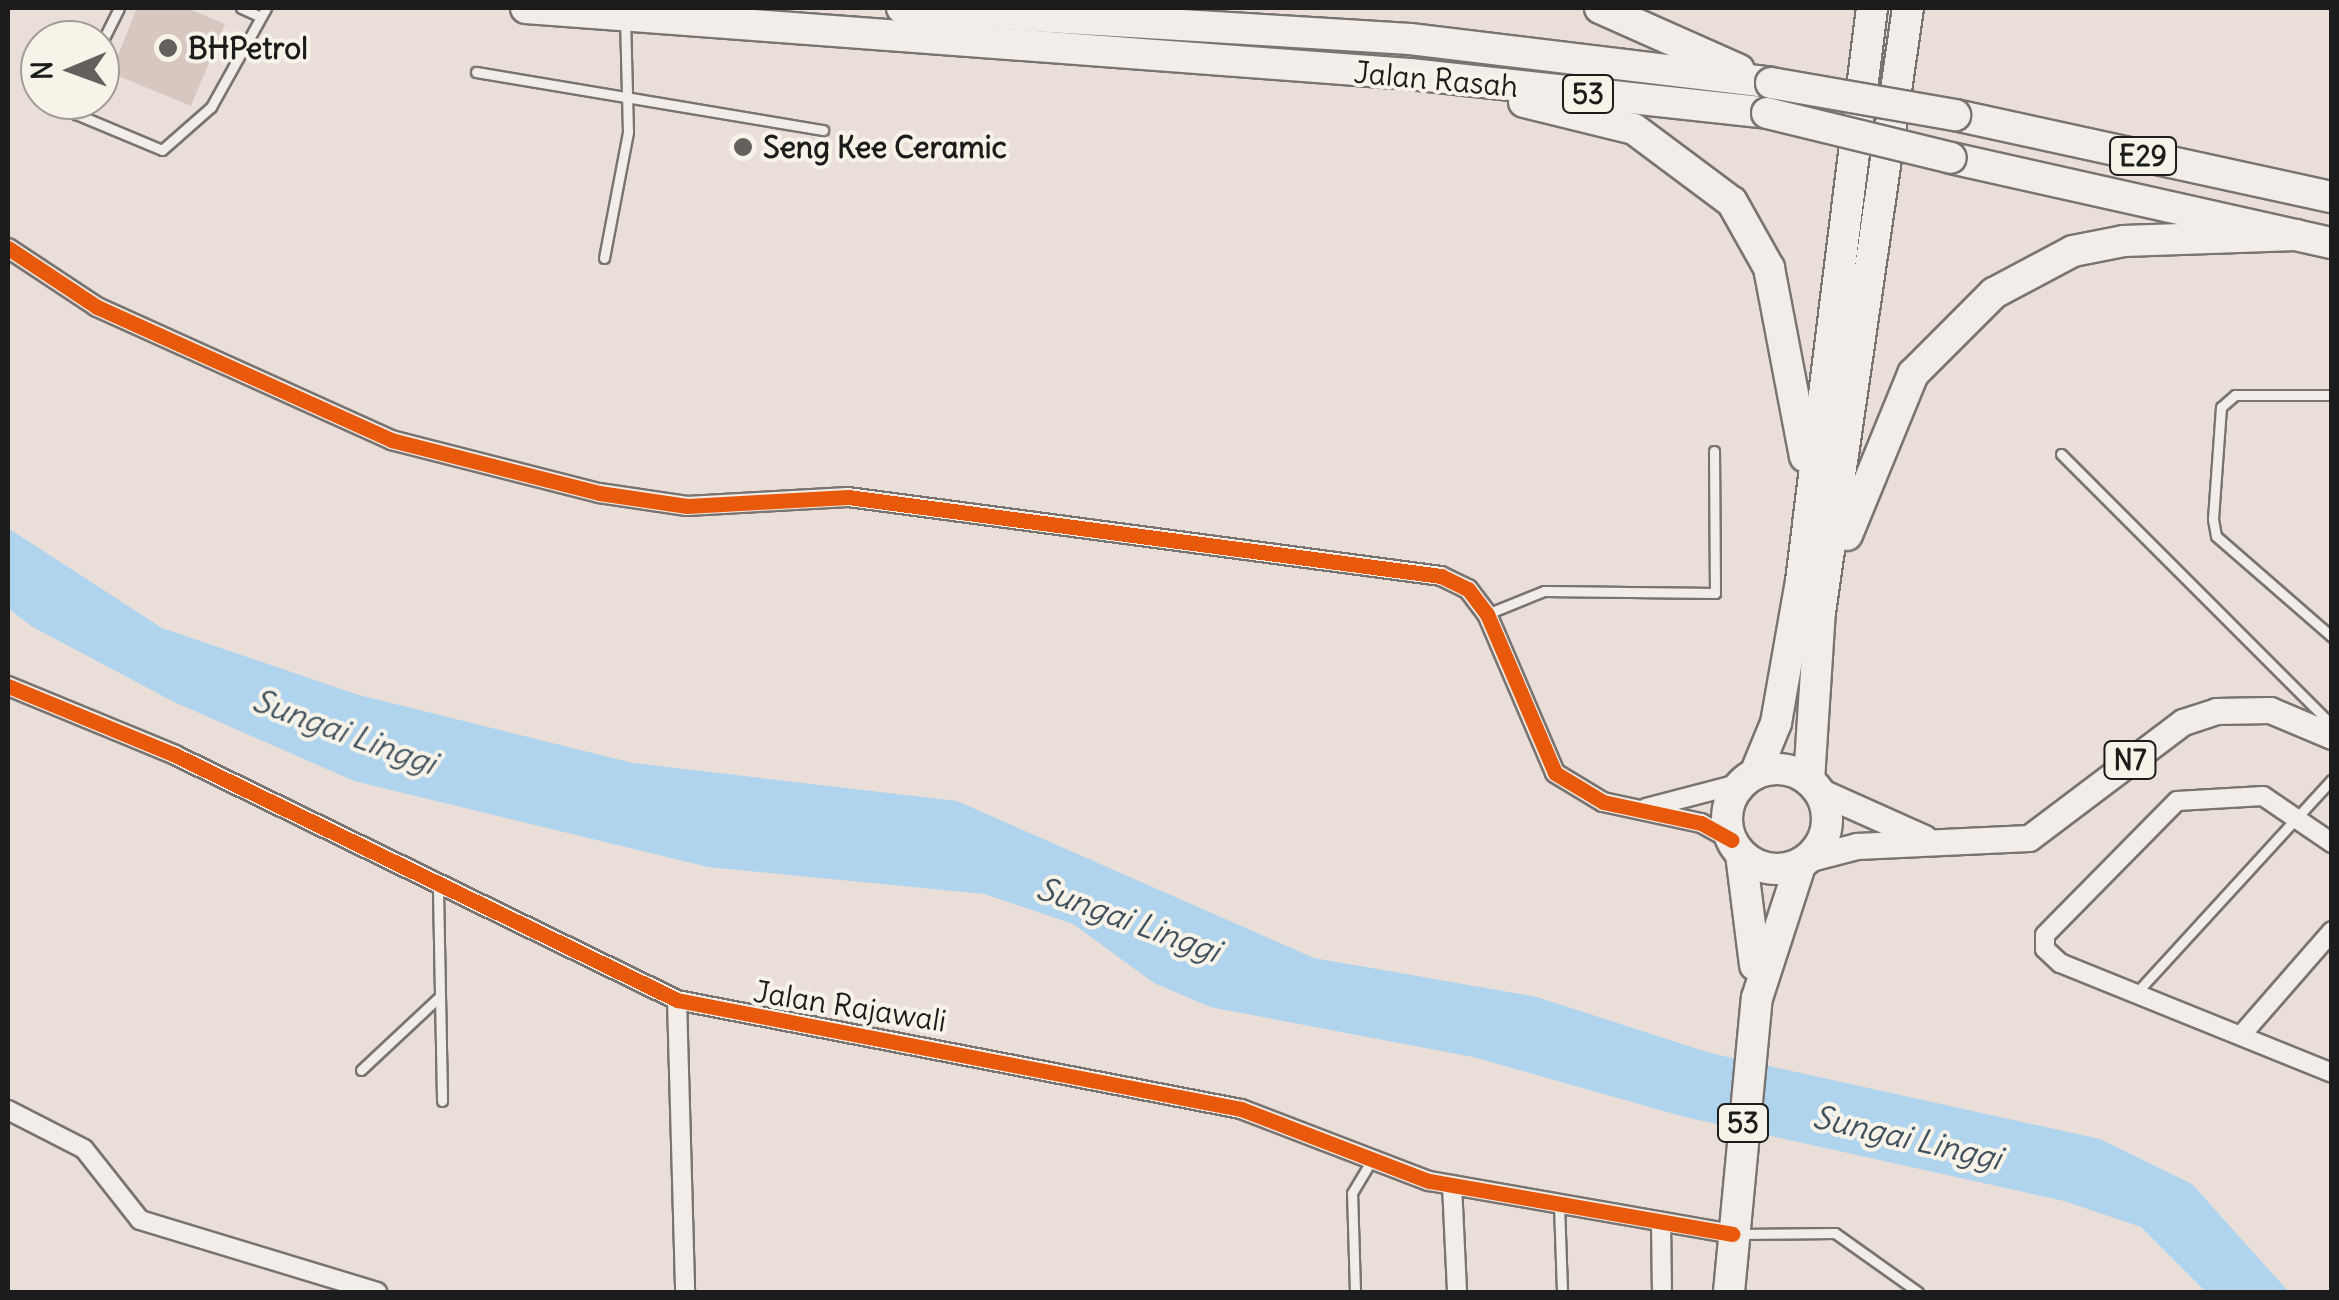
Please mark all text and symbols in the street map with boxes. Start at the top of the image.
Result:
north arrow [20,20,120,120]
place label: BHPetrol [188,30,308,66]
marker: BHPetrol [157,37,179,59]
street label: Jalan Rasah [1352,54,1520,104]
text: N [24,61,60,80]
road number: 53 [1560,71,1616,117]
place label: Seng Kee Ceramic [763,129,1007,165]
road number: E29 [2108,133,2178,179]
marker: Seng Kee Ceramic [732,136,754,158]
water label: Sungai Linggi [247,681,441,783]
road number: N7 [2102,737,2158,783]
water label: Sungai Linggi [1031,869,1225,971]
street label: Jalan Rajawali [751,973,949,1039]
water label: Sungai Linggi [1809,1098,2005,1178]
road number: 53 [1716,1100,1770,1146]

